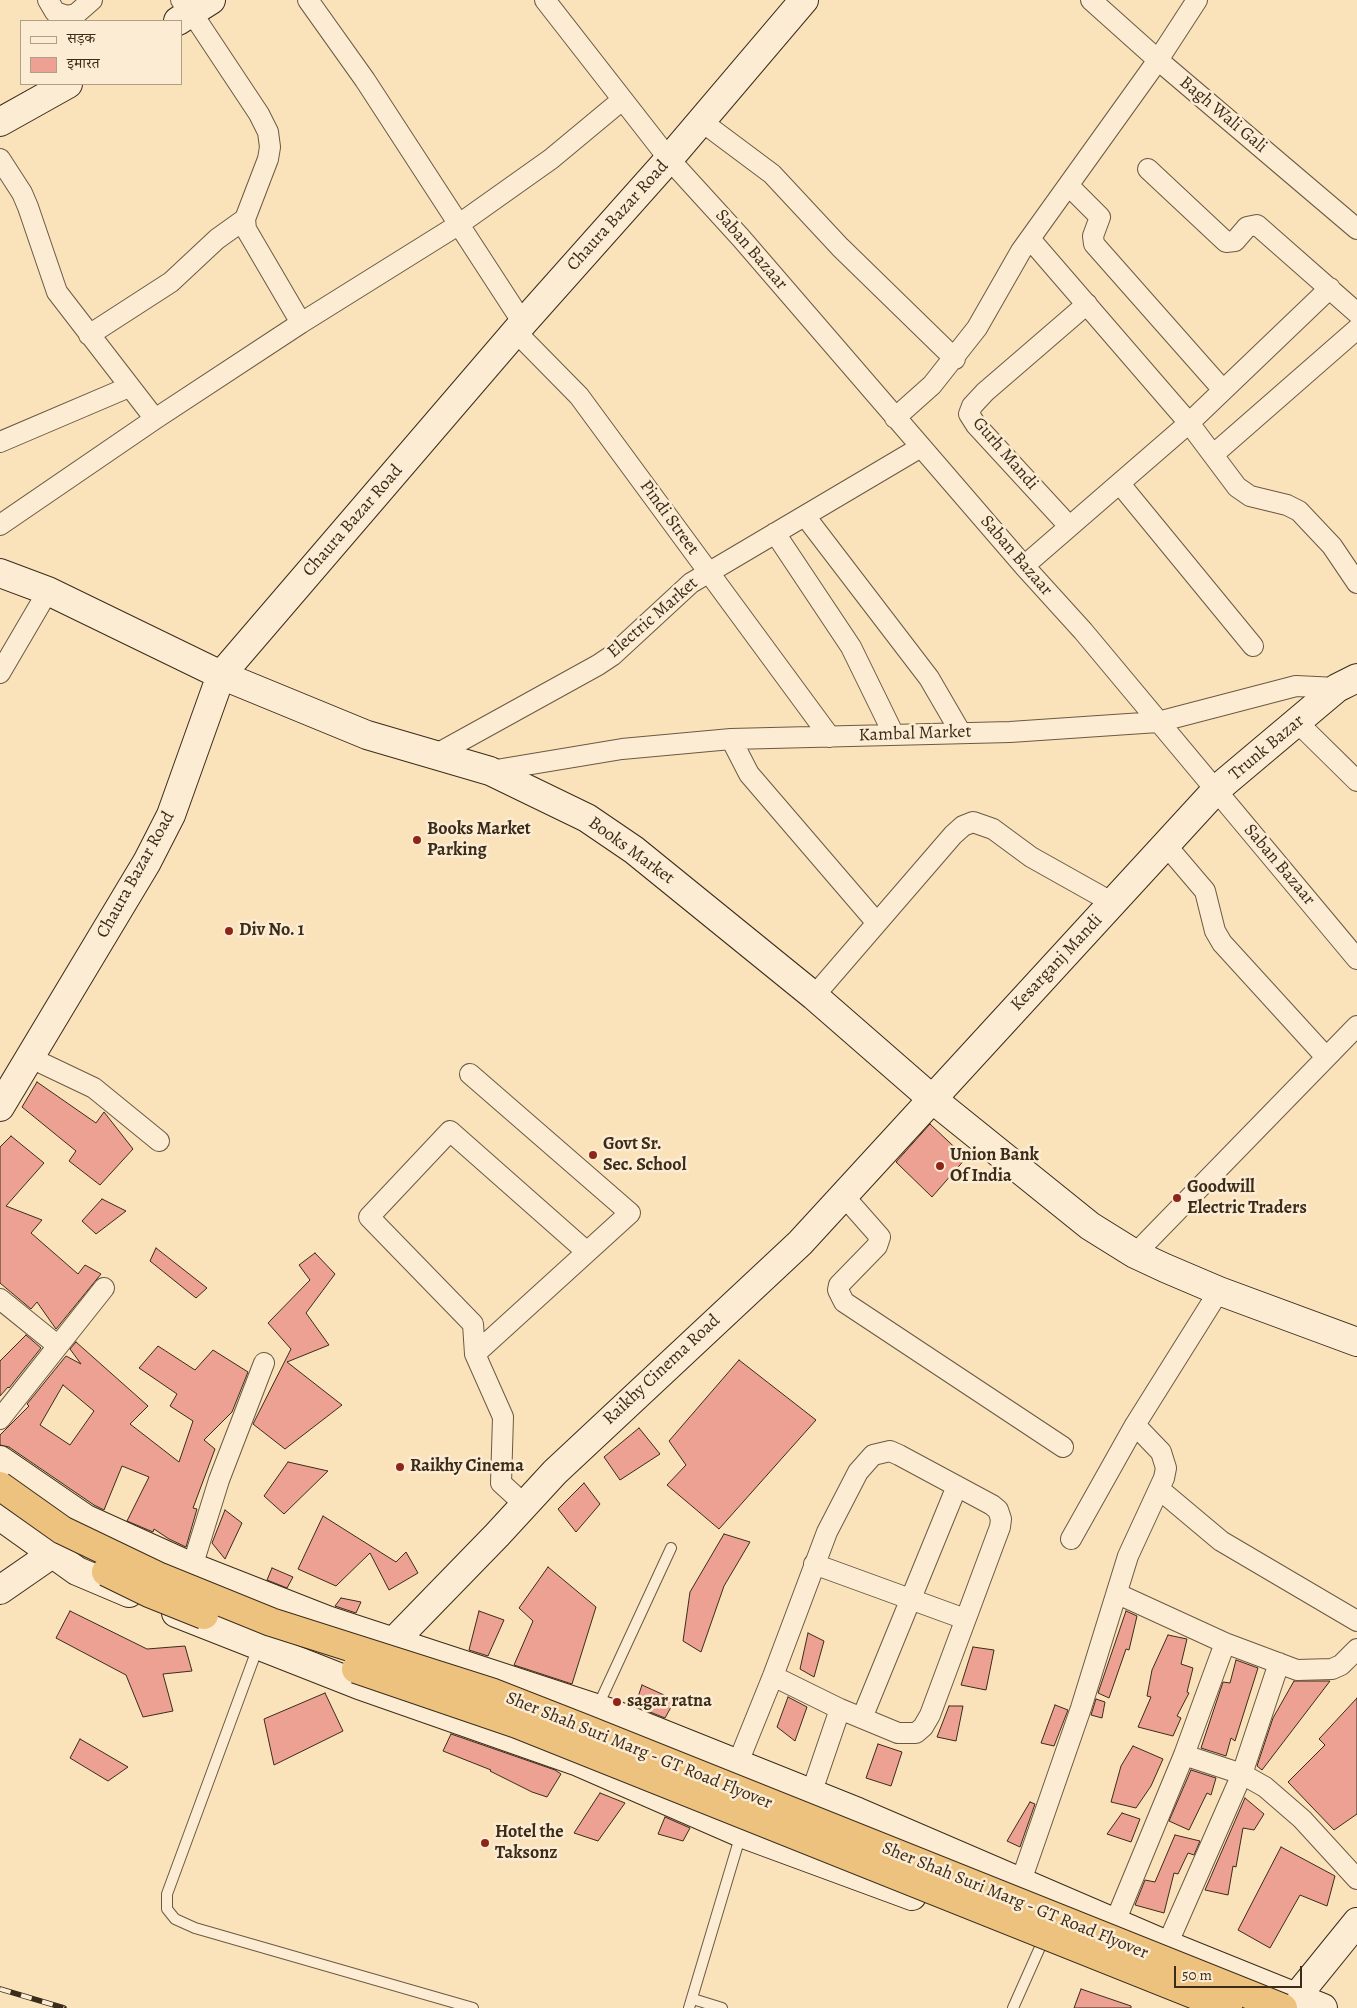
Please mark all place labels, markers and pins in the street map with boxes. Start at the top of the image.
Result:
place label: Books Market Parking [427,819,531,862]
marker: Books Market Parking [411,834,423,846]
place label: Div No. 1 [239,920,304,942]
marker: Div No. 1 [223,925,235,937]
place label: Govt Sr. Sec. School [603,1134,686,1176]
place label: Union Bank Of India [950,1145,1039,1188]
marker: Govt Sr. Sec. School [587,1149,599,1161]
marker: Union Bank Of India [934,1160,946,1172]
place label: Goodwill Electric Traders [1187,1177,1307,1220]
marker: Goodwill Electric Traders [1171,1192,1183,1204]
place label: Raikhy Cinema [410,1456,524,1478]
marker: Raikhy Cinema [394,1461,406,1473]
place label: sagar ratna [627,1691,712,1713]
marker: sagar ratna [611,1696,623,1708]
place label: Hotel the Taksonz [495,1822,564,1865]
marker: Hotel the Taksonz [479,1837,491,1849]

